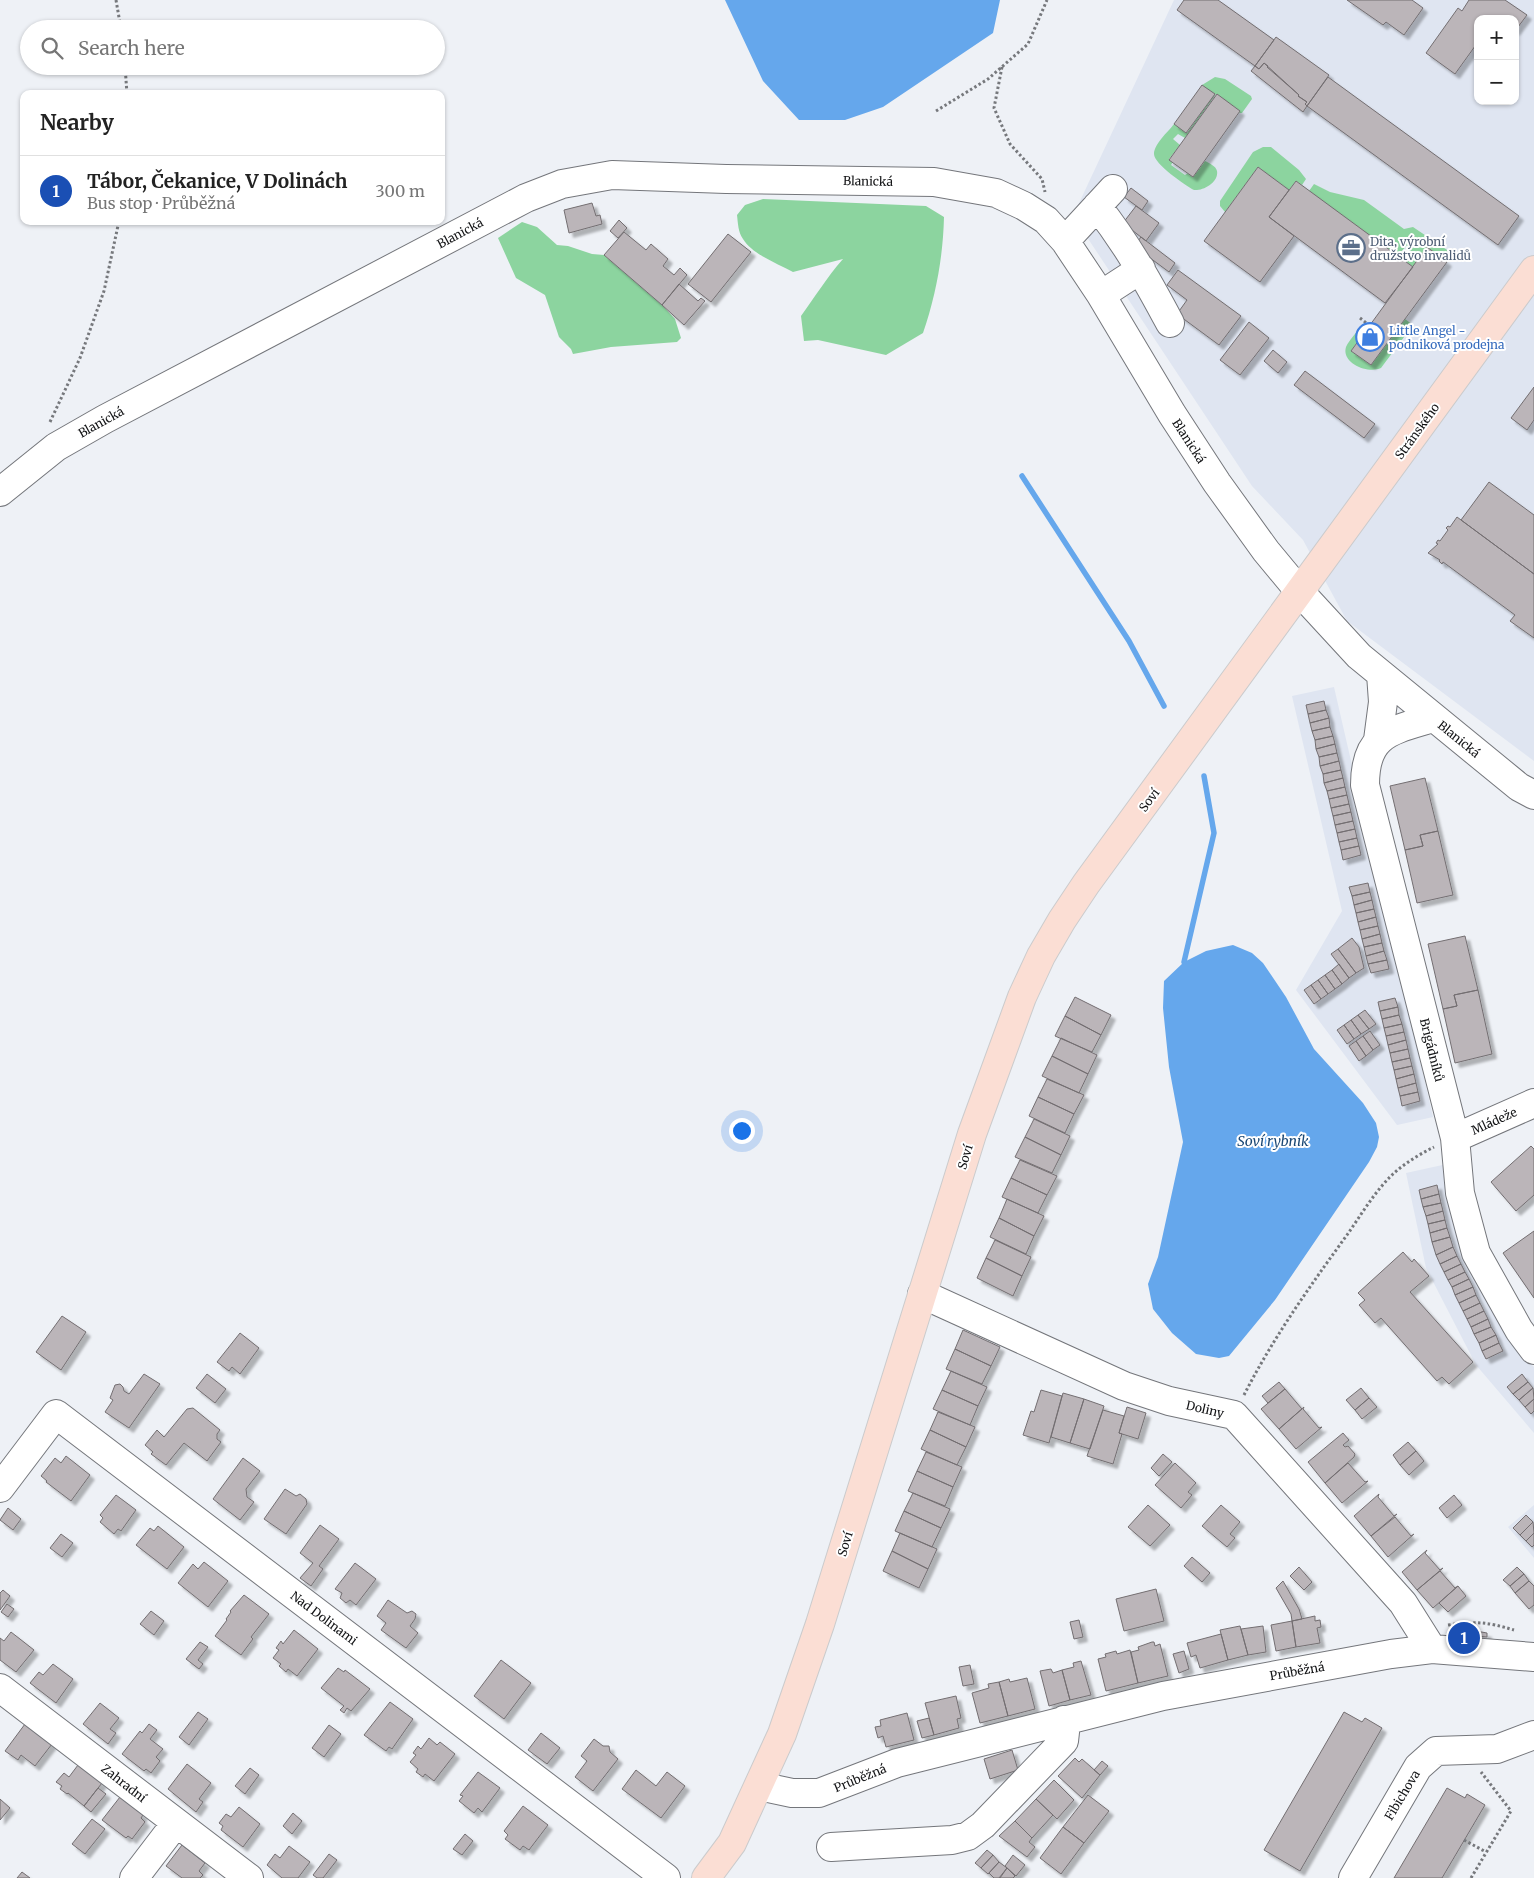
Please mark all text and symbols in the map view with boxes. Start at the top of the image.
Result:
map controls [1474,15,1519,105]
button: + [1474,15,1519,60]
search box [20,20,445,75]
icon: search [38,34,66,62]
text: Search here [78,36,185,60]
button: − [1474,60,1519,105]
text: Nearby [40,109,114,136]
text: Tábor, Čekanice, V Dolinách [87,169,347,193]
street label: Blanická [843,173,894,189]
text: 1 [52,181,60,201]
text: 300 m [376,181,425,201]
text: Bus stop · Průběžná [87,193,235,213]
street label: Blanická [434,214,486,251]
office icon: Dita, výrobní družstvo invalidů [1336,233,1366,263]
place label: Dita, výrobní družstvo invalidů [1370,234,1472,263]
shop icon: Little Angel - podniková prodejna [1355,322,1385,352]
place label: Little Angel - podniková prodejna [1389,323,1505,352]
street label: Stránského [1392,400,1442,462]
street label: Blanická [76,403,127,441]
street label: Blanická [1169,416,1209,466]
street label: Blanická [1435,717,1484,761]
street label: Soví [1136,785,1163,815]
street label: Brigádníků [1417,1017,1447,1084]
street label: Mládeže [1469,1104,1519,1138]
your location [729,1118,755,1144]
water label: Soví rybník [1237,1132,1309,1150]
street label: Soví [954,1142,976,1171]
street label: Doliny [1185,1397,1225,1421]
street label: Soví [834,1529,856,1558]
street label: Nad Dolinami [288,1588,360,1648]
pin: 1 [1448,1619,1480,1657]
street label: Průběžná [1269,1659,1326,1683]
street label: Průběžná [832,1760,889,1795]
street label: Zahradní [98,1761,150,1806]
street label: Fibichova [1381,1767,1423,1823]

